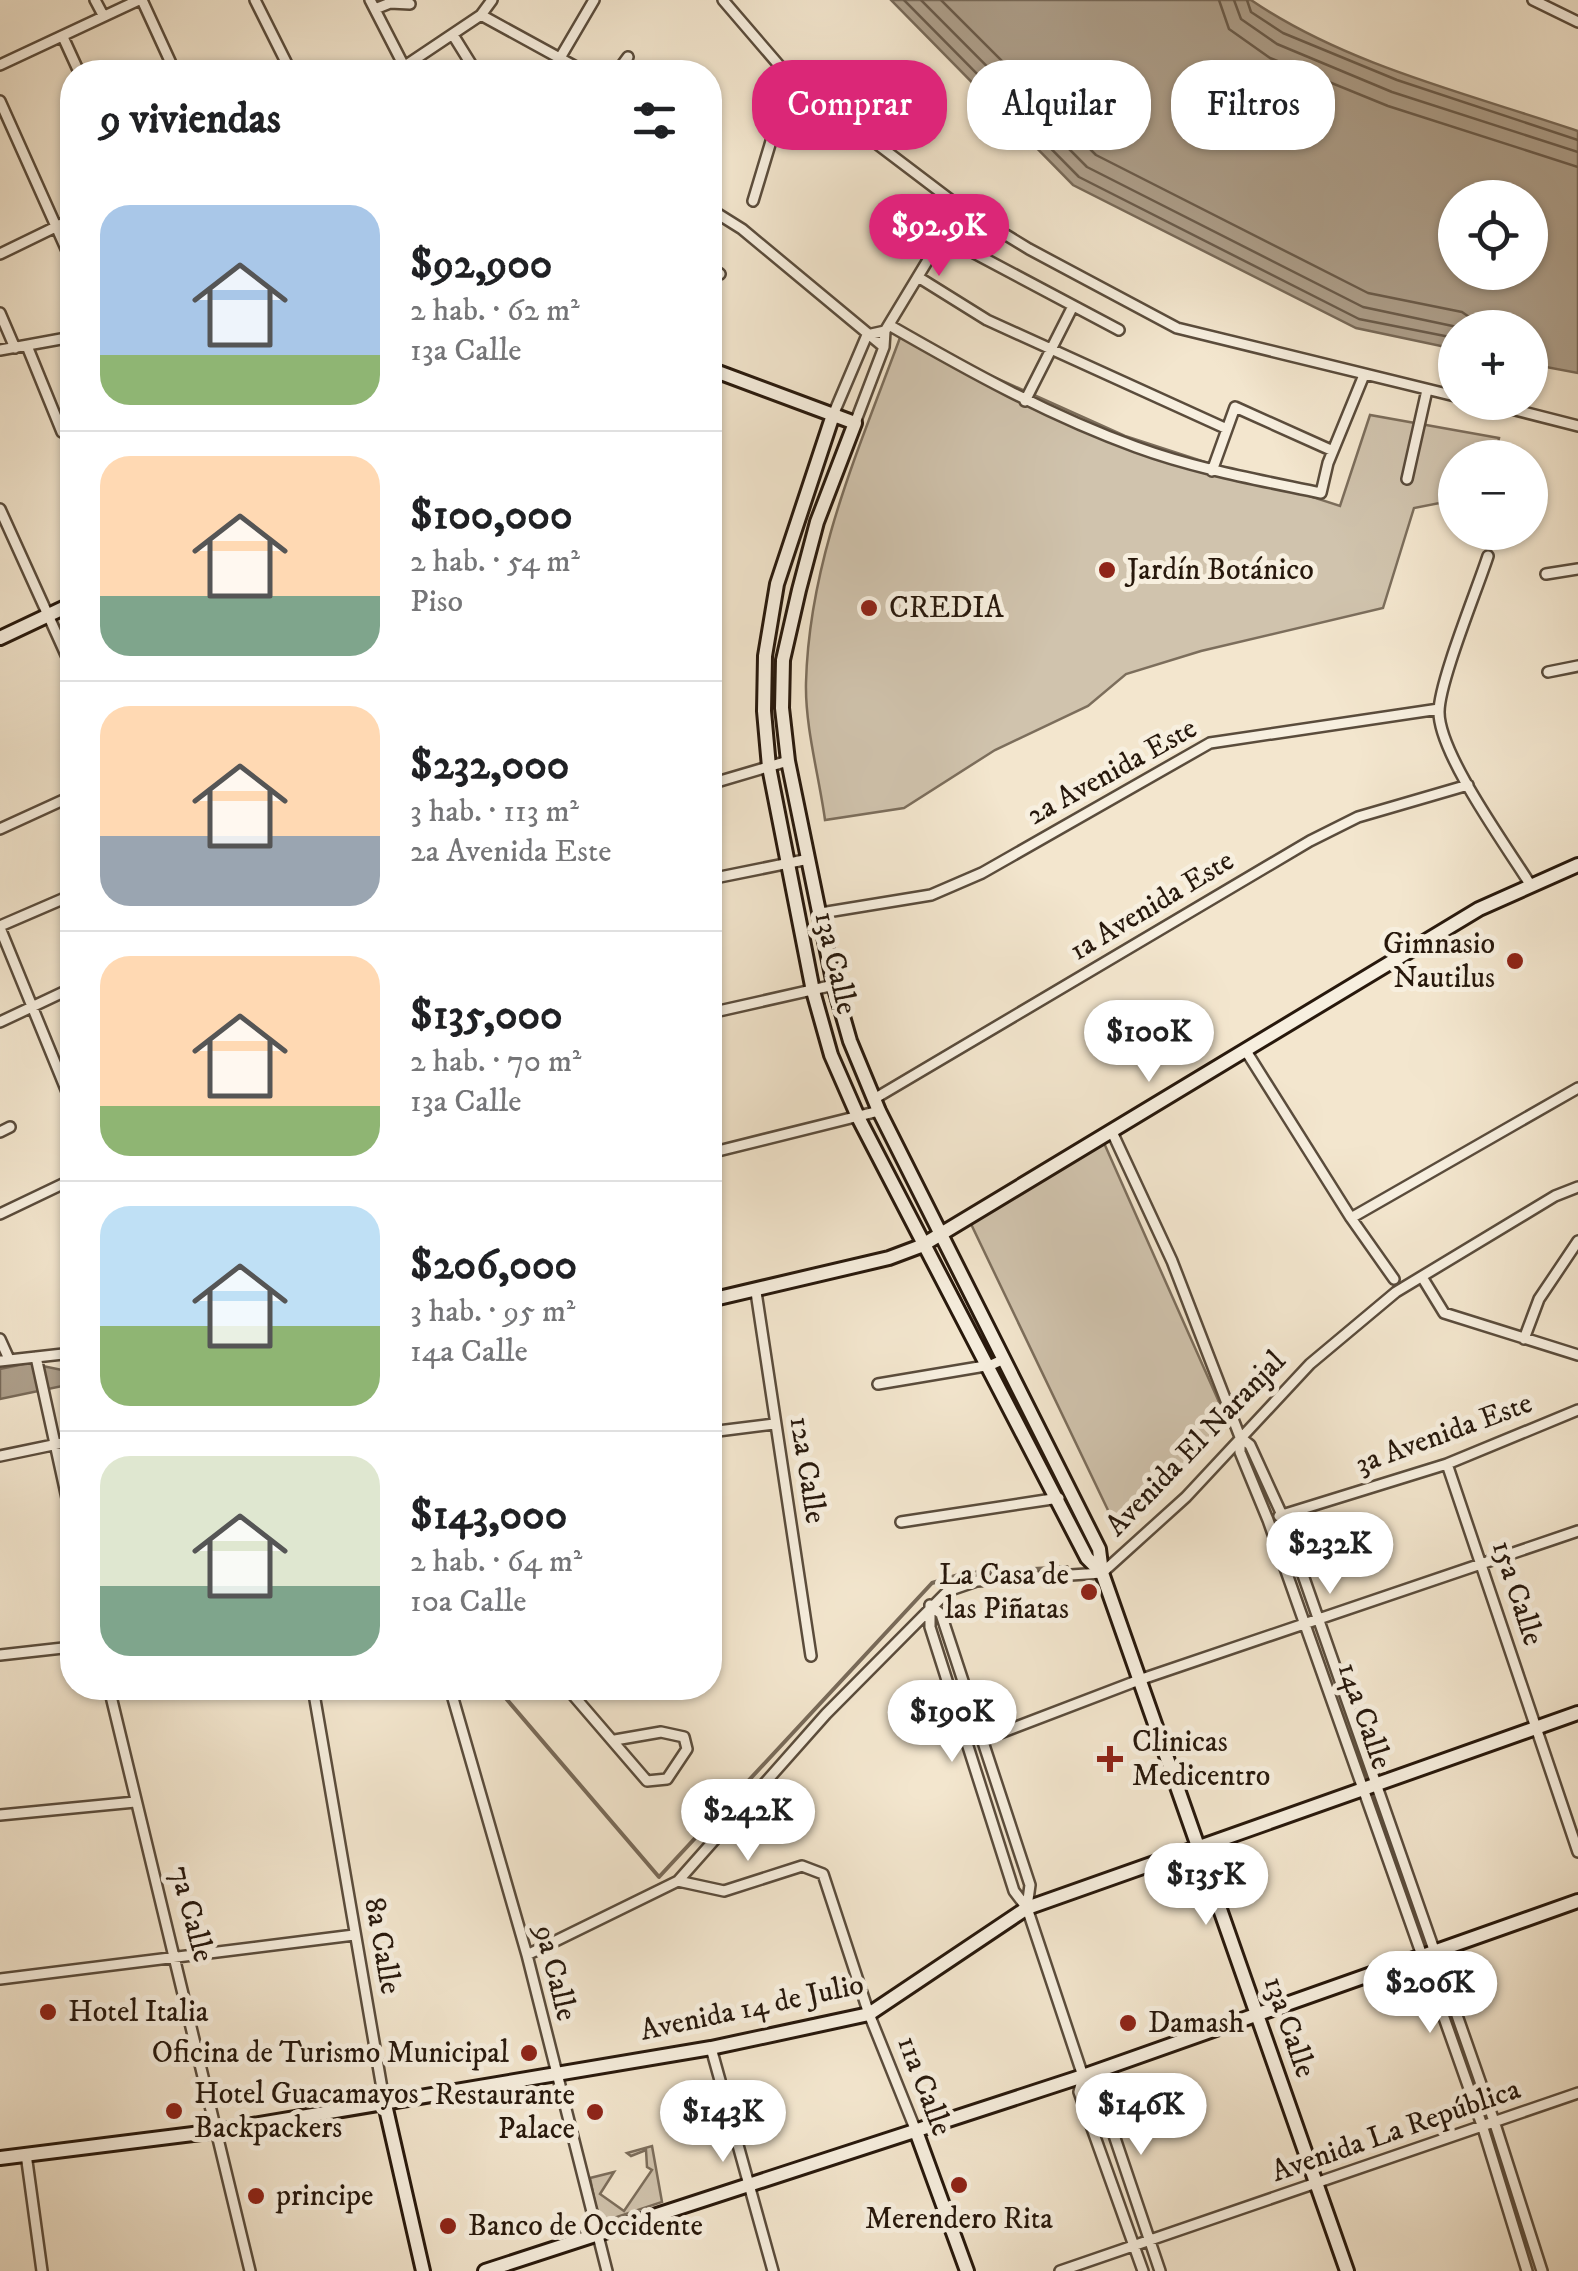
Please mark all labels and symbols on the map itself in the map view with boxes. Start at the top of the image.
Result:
pin: $92.9K [858,194,1020,279]
place label: Jardín Botánico [1124,552,1314,589]
marker: Jardín Botánico [1096,559,1118,581]
place label: CREDIA [889,590,1005,627]
marker: CREDIA [858,597,880,619]
street label: 2a Avenida Este [1020,710,1204,834]
street label: 1a Avenida Este [1063,842,1241,970]
street label: 13a Calle [805,908,865,1018]
place label: Gimnasio Nautilus [1383,926,1495,997]
marker: Gimnasio Nautilus [1504,950,1526,972]
pin: $100K [1079,1000,1219,1085]
street label: Avenida El Naranjal [1098,1344,1294,1544]
street label: 3a Avenida Este [1351,1385,1537,1483]
street label: 12a Calle [780,1414,834,1526]
pin: $232K [1260,1512,1400,1597]
street label: 15a Calle [1483,1536,1551,1650]
place label: La Casa de las Piñatas [939,1557,1069,1628]
marker: La Casa de las Piñatas [1078,1581,1100,1603]
street label: 14a Calle [1329,1658,1399,1774]
pin: $190K [882,1680,1022,1765]
place label: Clinicas Medicentro [1132,1724,1270,1795]
marker: Clinicas Medicentro [1097,1746,1123,1772]
pin: $242K [678,1779,818,1864]
pin: $135K [1136,1843,1276,1928]
street label: 7a Calle [160,1862,222,1966]
street label: 8a Calle [355,1895,409,1997]
street label: 9a Calle [525,1919,585,2025]
pin: $206K [1360,1951,1500,2036]
street label: Avenida 14 de Julio [637,1966,867,2050]
street label: 13a Calle [1255,1972,1323,2082]
place label: Hotel Italia [68,1994,209,2031]
marker: Hotel Italia [37,2001,59,2023]
place label: Damash [1148,2005,1244,2042]
marker: Damash [1117,2012,1139,2034]
street label: 11a Calle [888,2031,960,2141]
place label: Oficina de Turismo Municipal [152,2035,509,2072]
marker: Oficina de Turismo Municipal [518,2042,540,2064]
street label: Avenida La República [1267,2071,1525,2191]
pin: $146K [1071,2073,1211,2158]
place label: Hotel Guacamayos Backpackers [194,2076,419,2147]
place label: Restaurante Palace [434,2077,575,2148]
pin: $143K [653,2080,793,2165]
marker: Hotel Guacamayos Backpackers [163,2100,185,2122]
marker: Restaurante Palace [584,2101,606,2123]
marker: Merendero Rita [948,2174,970,2196]
place label: principe [275,2178,374,2215]
marker: principe [245,2185,267,2207]
place label: Merendero Rita [865,2201,1053,2238]
place label: Banco de Occidente [468,2208,703,2245]
marker: Banco de Occidente [437,2215,459,2237]

